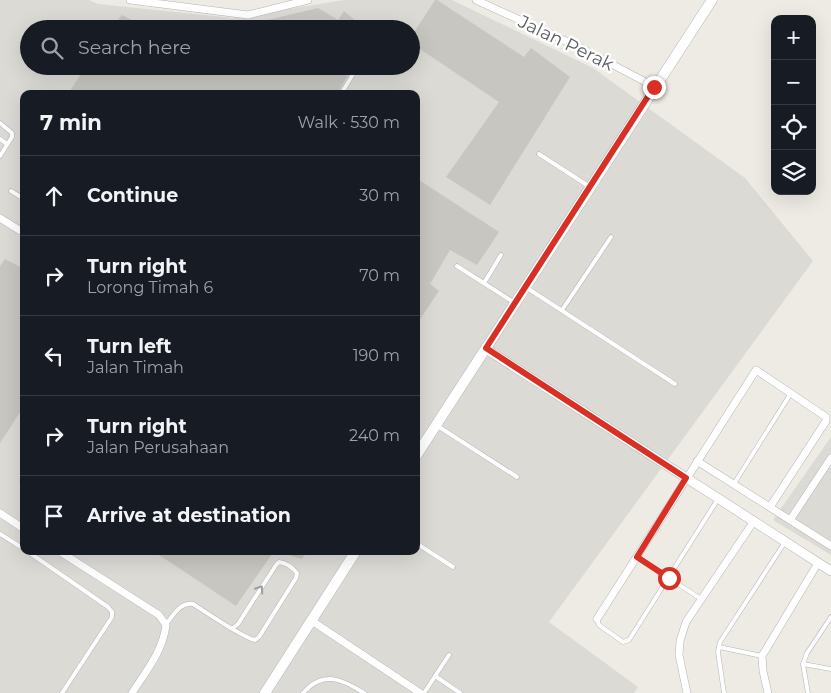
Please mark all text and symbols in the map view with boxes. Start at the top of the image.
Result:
street label: Jalan Perak [514,10,618,76]
map controls [771,15,816,195]
button: + [771,15,816,60]
search box [20,20,420,75]
icon: search [38,34,66,62]
text: Search here [78,36,191,59]
button: − [771,60,816,105]
route end [643,76,666,99]
button: locate [771,105,816,150]
text: 7 min [40,110,102,135]
text: Walk · 530 m [298,113,400,132]
button: layers [771,150,816,195]
icon: ahead [40,182,68,210]
text: Continue [87,184,178,207]
text: 30 m [359,186,400,205]
text: Turn right [87,255,187,278]
icon: right [40,262,68,290]
text: 70 m [359,266,400,285]
text: Lorong Timah 6 [87,278,213,297]
text: Turn left [87,335,172,358]
icon: left [40,342,68,370]
text: 190 m [353,346,400,365]
text: Jalan Timah [87,358,184,377]
text: Turn right [87,415,187,438]
icon: right [40,422,68,450]
text: 240 m [349,426,400,445]
text: Jalan Perusahaan [87,438,229,457]
icon: arrive [40,502,68,530]
text: Arrive at destination [87,504,291,527]
route start [658,567,681,590]
one-way arrow [254,585,264,594]

